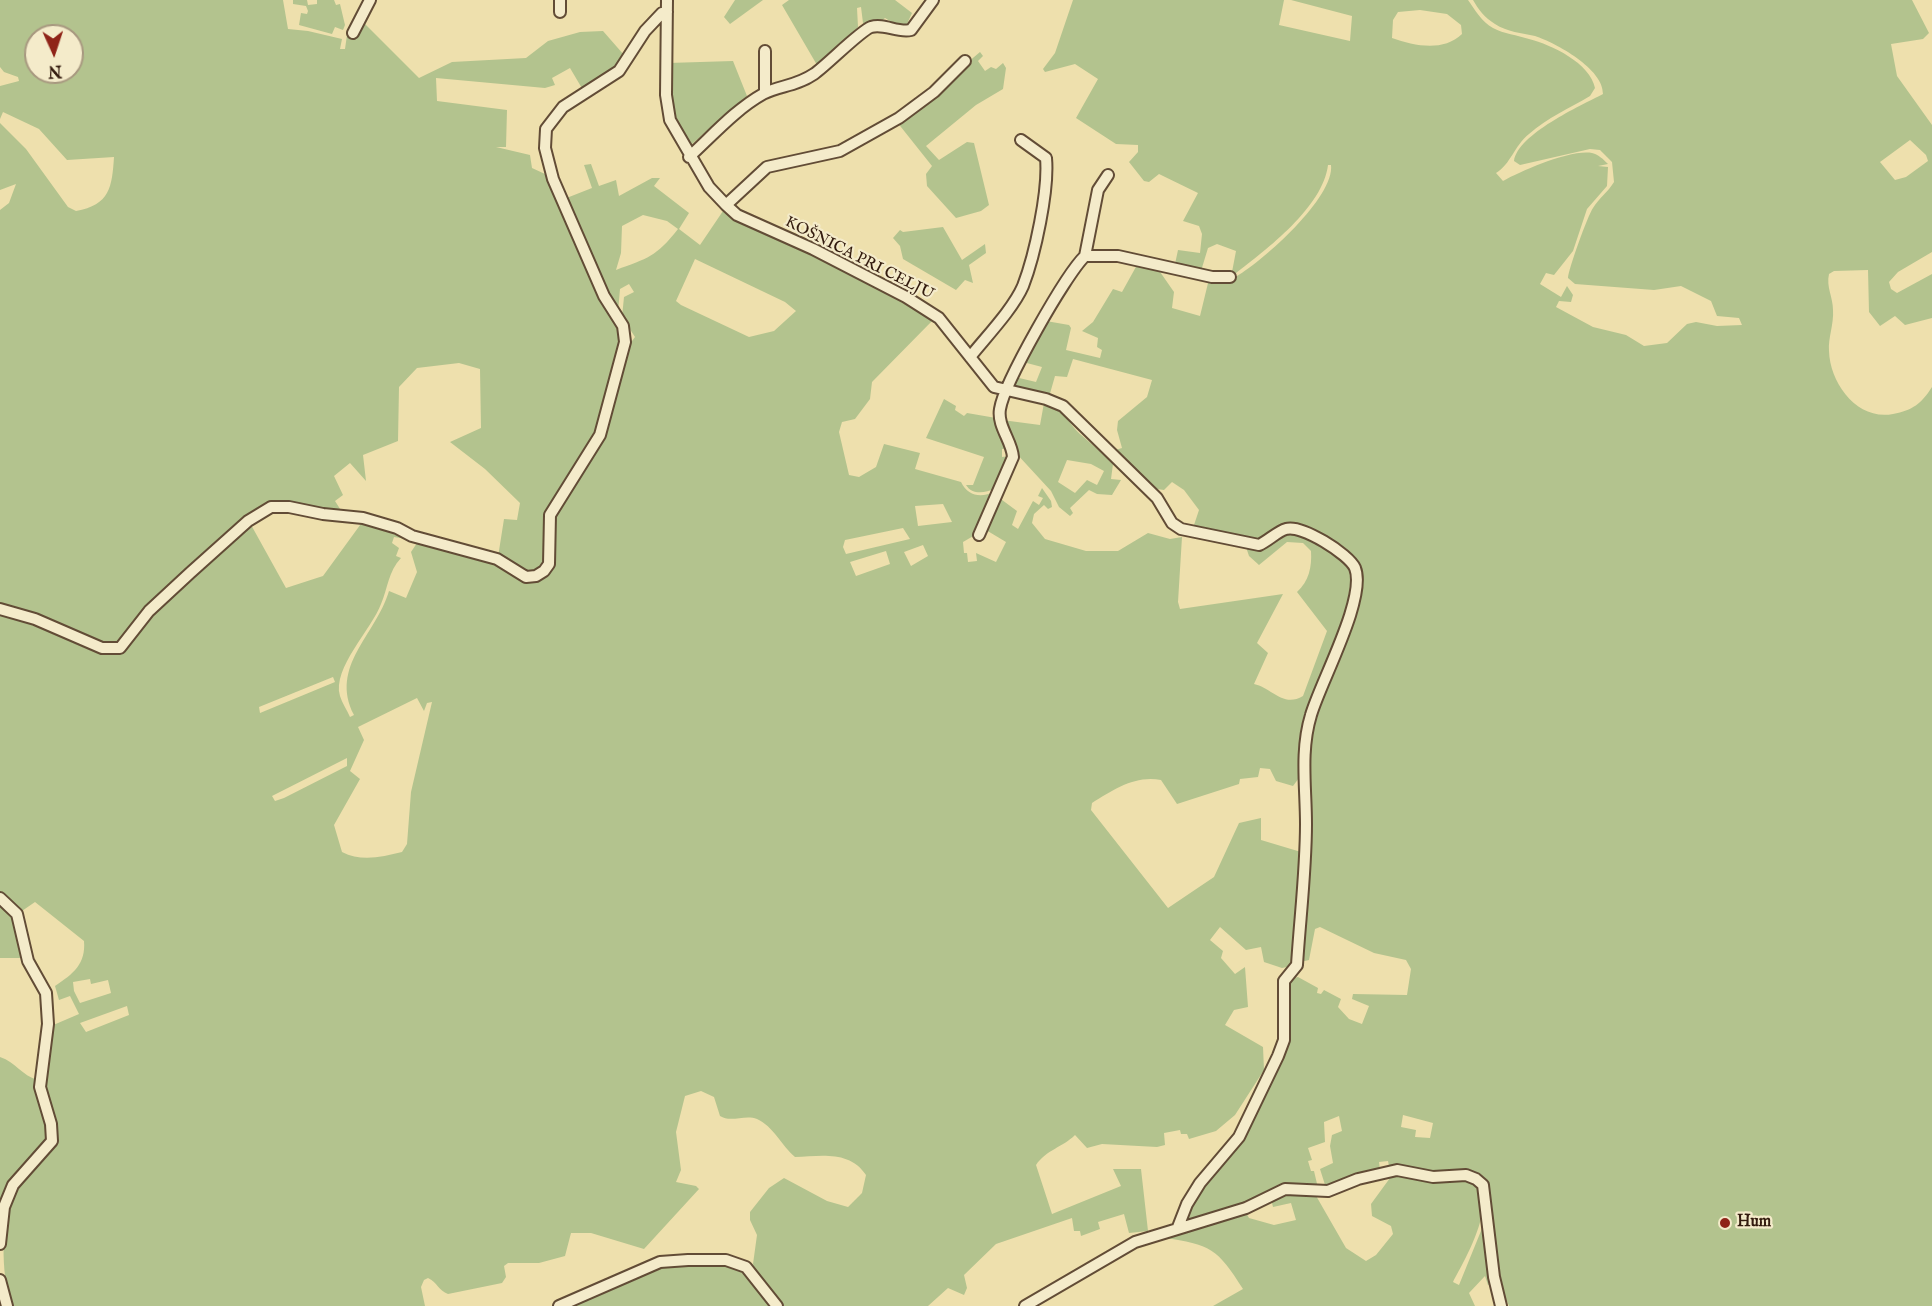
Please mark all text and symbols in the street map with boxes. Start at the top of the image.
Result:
north arrow [24,24,84,84]
text: N [47,60,62,80]
street label: KOŠNICA PRI CELJU [781,213,937,305]
place label: Hum [1737,1213,1771,1233]
marker: Hum [1718,1216,1732,1230]

